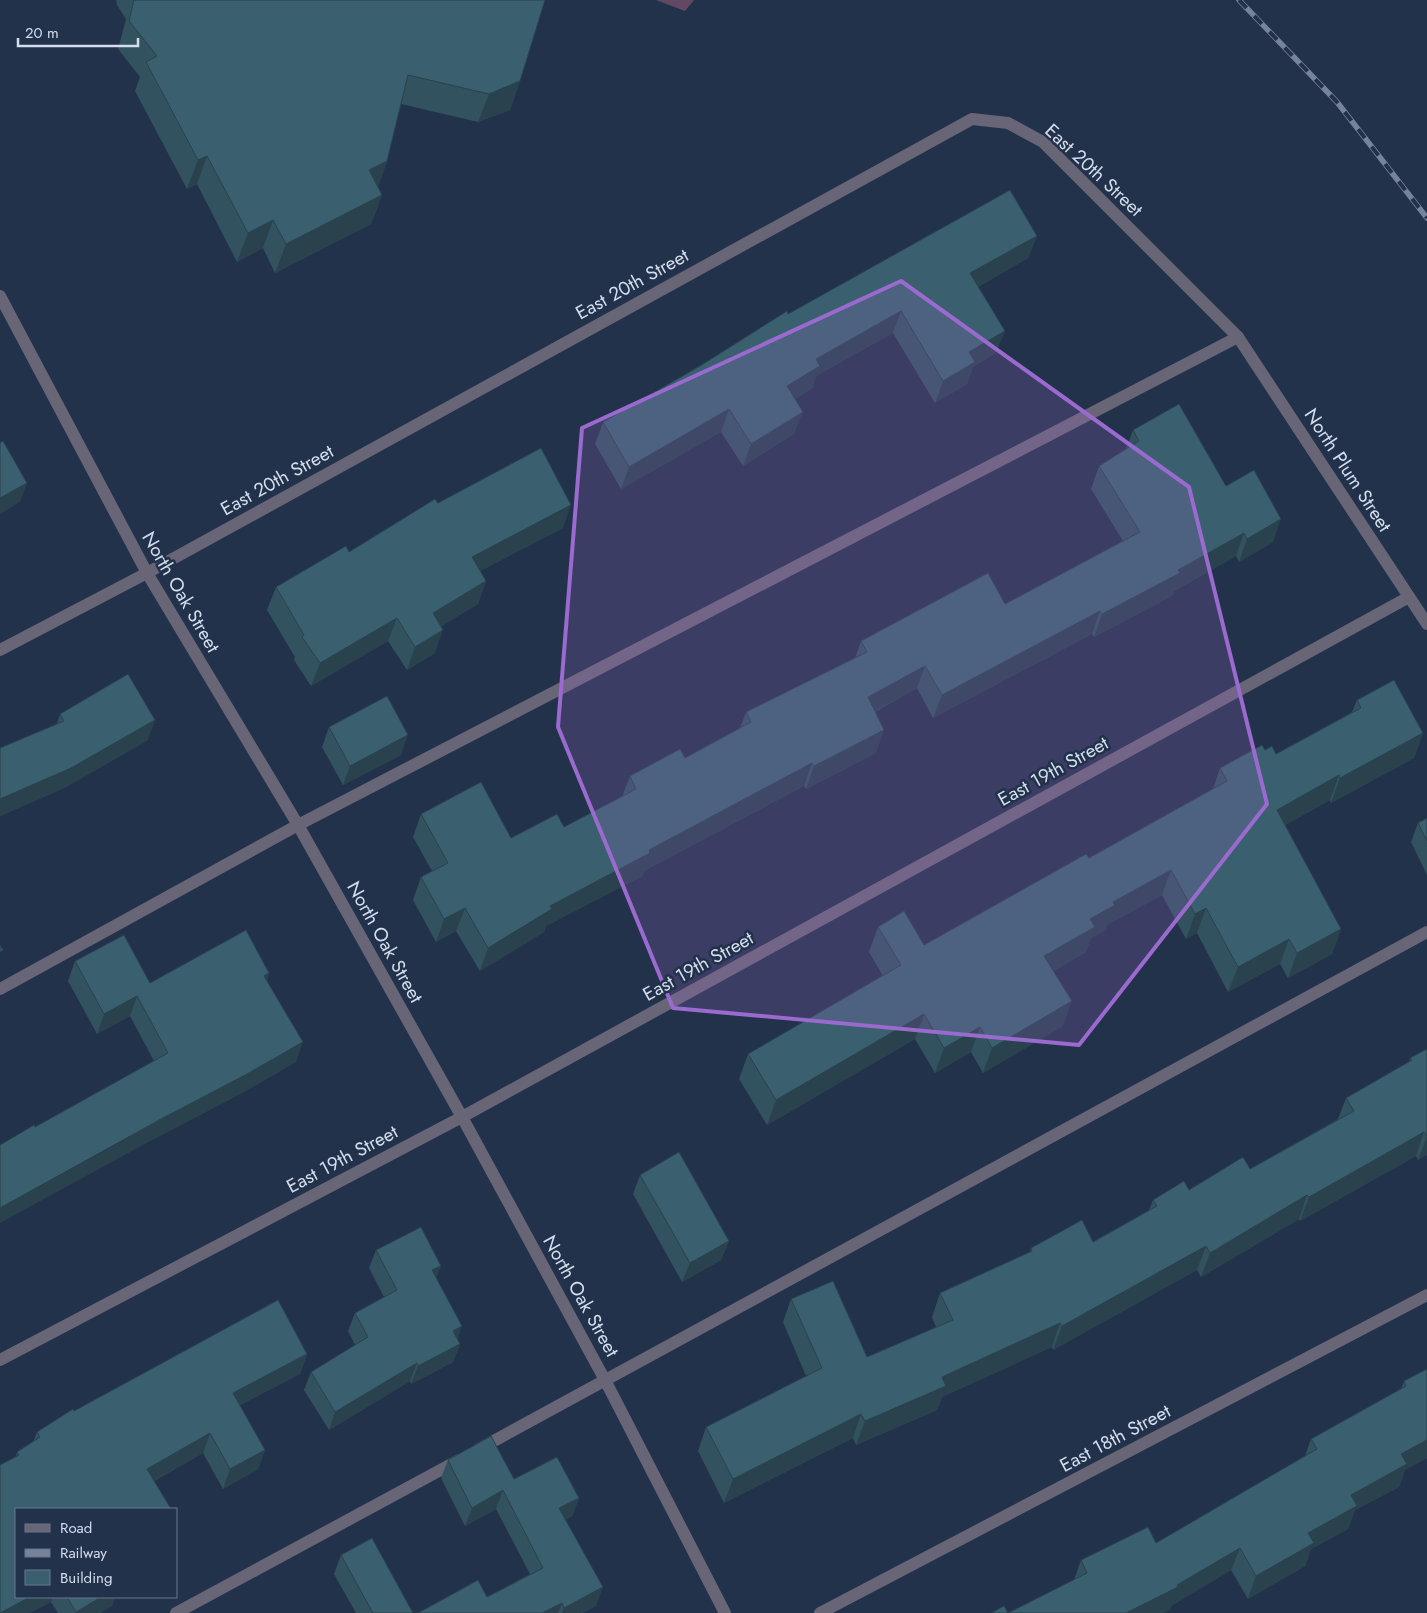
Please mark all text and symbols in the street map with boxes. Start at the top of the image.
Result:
scale bar [18,15,138,47]
text: 20 m [25,22,59,44]
street label: East 20th Street [1039,117,1149,223]
street label: East 20th Street [571,242,694,326]
street label: North Plum Street [1298,403,1398,537]
street label: East 20th Street [216,438,339,522]
street label: North Oak Street [135,527,227,658]
street label: East 19th Street [993,729,1114,813]
street label: North Oak Street [340,876,430,1008]
street label: East 19th Street [638,924,759,1008]
street label: East 19th Street [282,1118,403,1200]
street label: North Oak Street [536,1230,626,1362]
street label: East 18th Street [1055,1397,1176,1479]
legend [15,1508,178,1598]
text: Road [60,1517,92,1539]
text: Railway [60,1542,107,1564]
text: Building [60,1567,112,1589]

